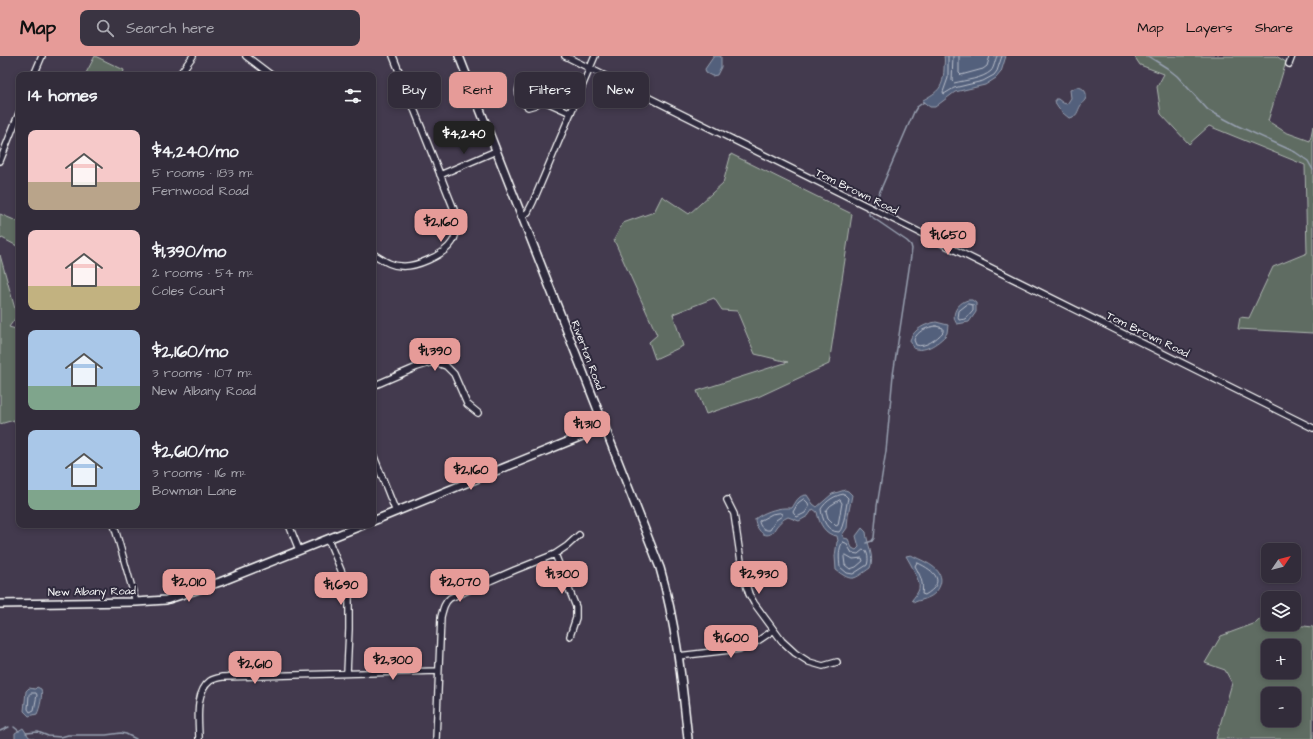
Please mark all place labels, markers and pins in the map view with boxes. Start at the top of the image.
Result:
pin: $4,240 [431,121,497,155]
pin: $2,160 [408,209,474,243]
pin: $1,650 [915,222,981,256]
pin: $1,390 [402,338,468,372]
pin: $1,310 [554,411,620,445]
pin: $2,160 [438,457,504,491]
pin: $1,300 [529,561,595,595]
pin: $2,930 [726,561,792,595]
pin: $2,010 [156,569,222,603]
pin: $2,070 [427,569,493,603]
pin: $1,690 [308,572,374,606]
pin: $1,600 [698,625,764,659]
pin: $2,300 [360,647,426,681]
pin: $2,610 [222,651,288,685]

